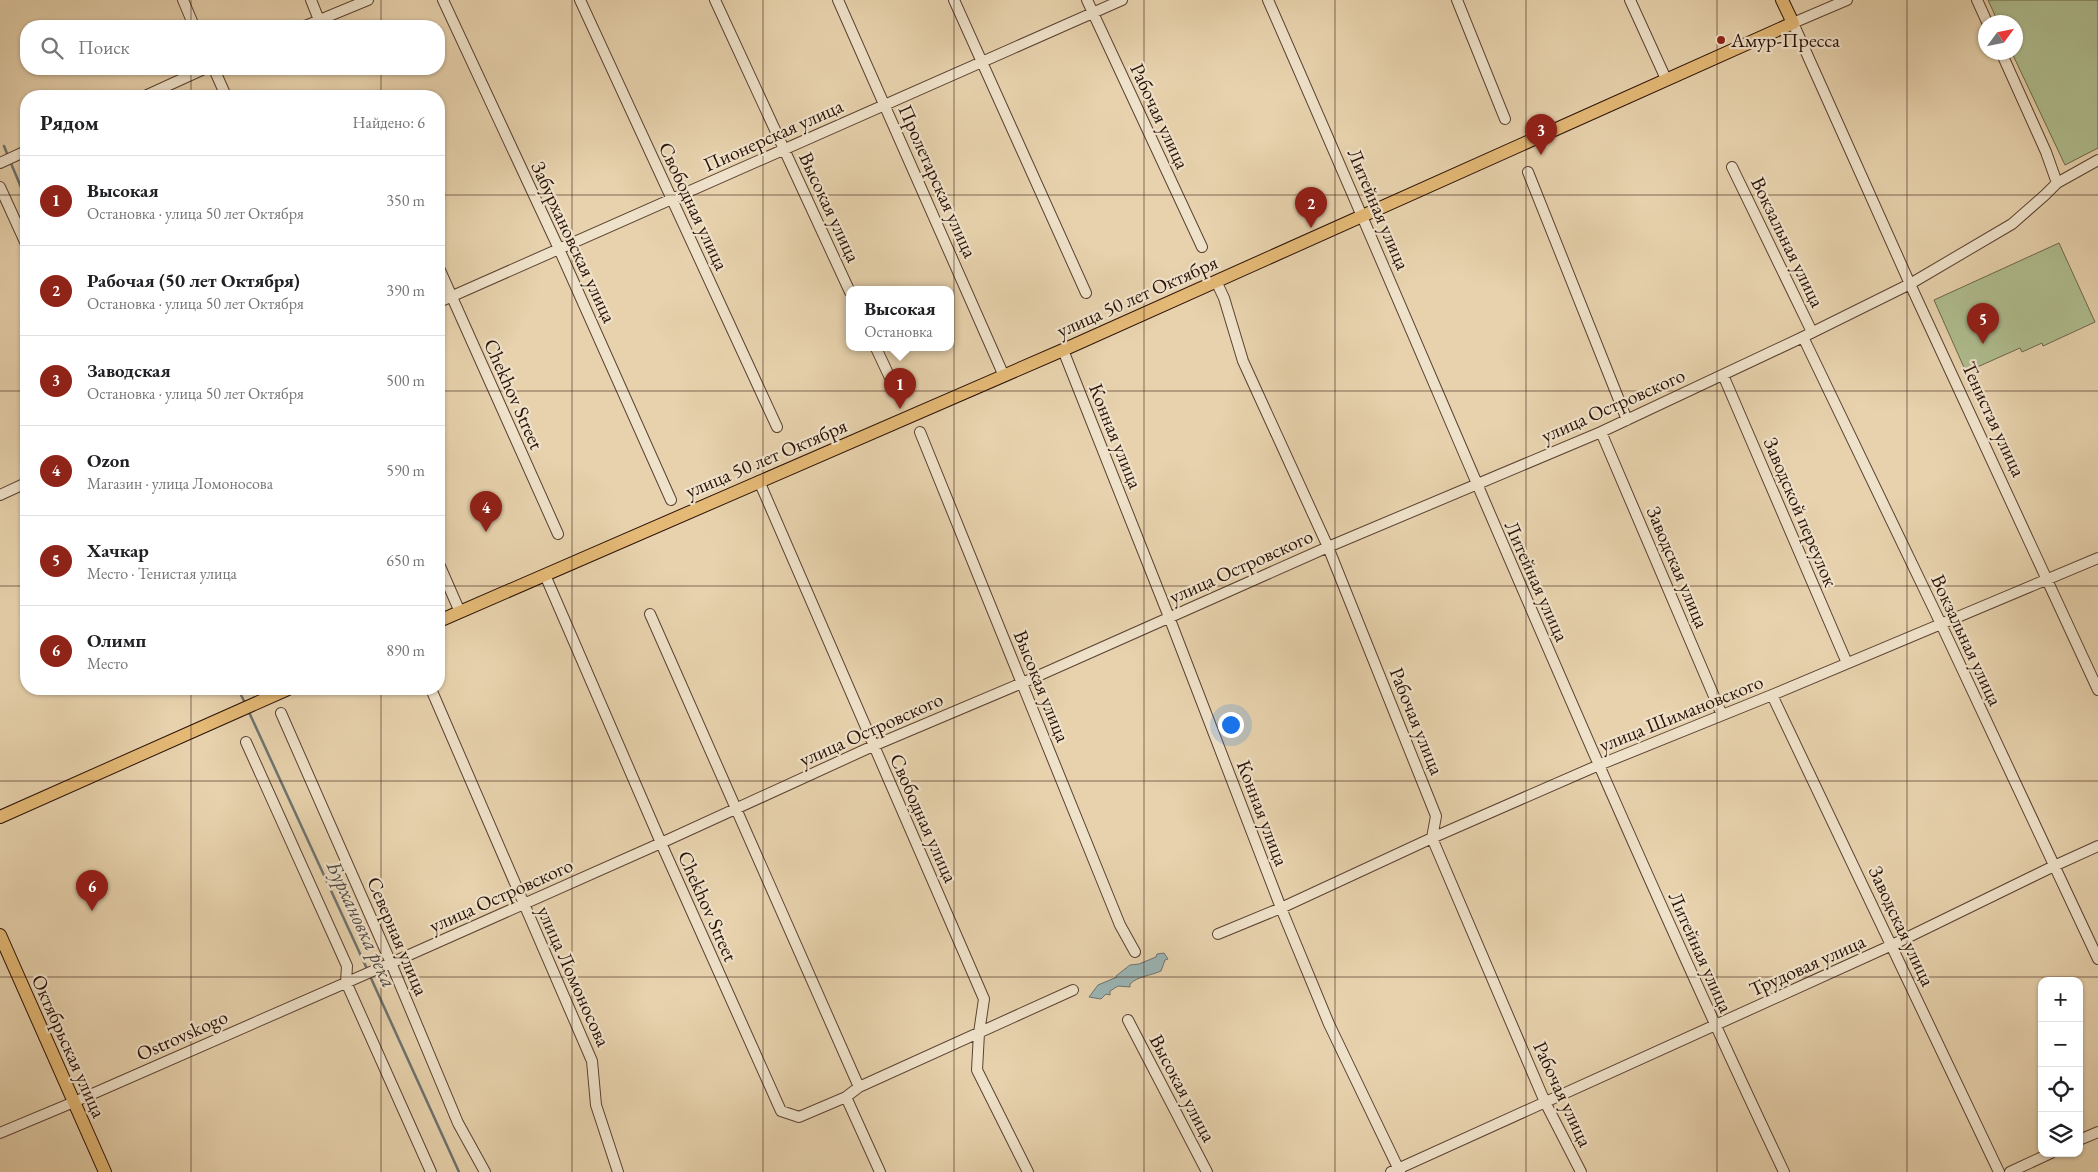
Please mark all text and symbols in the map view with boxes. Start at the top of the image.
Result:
north arrow [1978,15,2023,60]
search box [20,20,445,75]
place label: Амур-Пресса [1730,27,1840,53]
icon: search [38,34,66,62]
marker: Амур-Пресса [1715,34,1727,46]
text: Поиск [78,35,130,60]
street label: Рабочая улица [1124,59,1196,173]
street label: Пионерская улица [699,93,847,177]
street label: Пролетарская улица [893,100,983,262]
text: Рядом [40,109,99,136]
text: Найдено: 6 [353,112,425,133]
pin: 3 [1525,114,1557,155]
street label: Свободная улица [653,138,735,274]
street label: Литейная улица [1342,144,1416,274]
street label: Высокая улица [793,148,867,266]
street label: Забурхановская улица [525,157,623,327]
street label: Вокзальная улица [1745,172,1831,312]
text: Высокая [87,178,159,203]
pin: 2 [1295,187,1327,228]
text: 1 [52,190,60,211]
text: 350 m [386,190,425,211]
text: Остановка · улица 50 лет Октября [87,203,304,224]
street label: улица 50 лет Октября [1052,249,1222,343]
text: Рабочая (50 лет Октября) [87,268,300,293]
text: 2 [52,280,60,301]
text: 390 m [386,280,425,301]
popup [846,286,954,351]
text: Остановка · улица 50 лет Октября [87,293,304,314]
text: Высокая [864,296,936,321]
pin: 5 [1967,303,1999,344]
text: Остановка [864,321,933,342]
street label: Chekhov Street [478,335,550,454]
street label: Тенистая улица [1956,357,2032,481]
text: Заводская [87,358,171,383]
street label: улица Островского [1537,362,1689,448]
pin: 1 [884,368,916,409]
text: 3 [52,370,60,391]
text: 500 m [386,370,425,391]
street label: Конная улица [1083,380,1149,492]
text: Остановка · улица 50 лет Октября [87,383,304,404]
street label: улица 50 лет Октября [681,412,851,504]
street label: Заводской переулок [1758,433,1844,591]
text: Ozon [87,448,130,473]
text: 4 [52,460,60,481]
text: 590 m [386,460,425,481]
text: Магазин · улица Ломоносова [87,473,273,494]
pin: 4 [470,491,502,532]
street label: Заводская улица [1641,502,1715,632]
street label: Литейная улица [1499,517,1575,645]
street label: улица Островского [1165,523,1317,609]
text: Хачкар [87,538,149,563]
text: 5 [52,550,60,571]
text: 650 m [386,550,425,571]
text: Место · Тенистая улица [87,563,237,584]
street label: Вокзальная улица [1925,570,2009,710]
street label: Высокая улица [1008,626,1076,746]
text: Олимп [87,628,146,653]
text: 6 [52,640,60,661]
text: 890 m [386,640,425,661]
text: Место [87,653,128,674]
street label: Рабочая улица [1384,663,1450,779]
street label: улица Шимановского [1595,668,1767,758]
street label: улица Островского [795,686,947,772]
your location [1218,712,1244,738]
street label: Свободная улица [884,749,964,887]
street label: Конная улица [1231,756,1295,870]
street label: Chekhov Street [672,847,744,966]
street label: улица Островского [425,852,577,938]
water label: Бурхановка река [320,855,403,992]
street label: Заводская улица [1863,862,1941,990]
pin: 6 [76,870,108,911]
street label: Северная улица [361,873,435,999]
street label: Литейная улица [1663,888,1739,1016]
street label: улица Ломоносова [531,902,617,1050]
street label: Трудовая улица [1745,928,1869,1002]
street label: Октябрьская улица [26,970,112,1122]
map controls [2038,977,2083,1157]
button: + [2038,977,2083,1022]
street label: Ostrovskogo [132,1003,232,1067]
button: − [2038,1022,2083,1067]
street label: Высокая улица [1144,1030,1222,1146]
street label: Рабочая улица [1527,1037,1599,1151]
button: locate [2038,1067,2083,1112]
button: layers [2038,1112,2083,1157]

